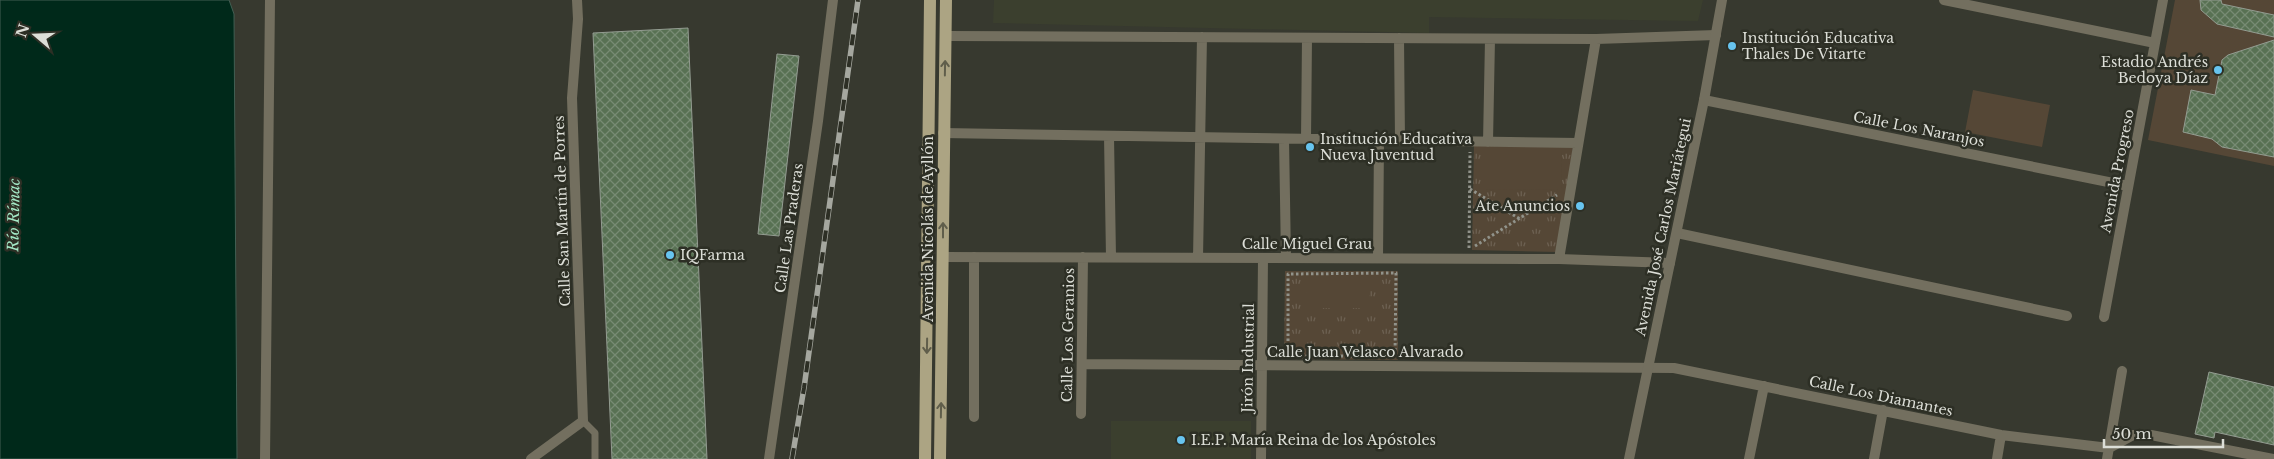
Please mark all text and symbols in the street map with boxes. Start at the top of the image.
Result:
north arrow [10,10,60,60]
text: N [12,22,33,40]
place label: Institución Educativa Thales De Vitarte [1742,29,1894,63]
marker: Institución Educativa Thales De Vitarte [1726,40,1738,52]
place label: Estadio Andrés Bedoya Díaz [2101,53,2208,87]
one-way arrow [940,60,950,76]
marker: Estadio Andrés Bedoya Díaz [2212,64,2224,76]
street label: Calle Los Naranjos [1852,107,1986,151]
street label: Avenida Progreso [2096,108,2138,235]
street label: Calle San Martín de Porres [550,115,574,307]
street label: Avenida José Carlos Mariátegui [1631,116,1695,339]
place label: Institución Educativa Nueva Juventud [1320,130,1472,164]
street label: Avenida Nicolás de Ayllón [919,136,937,323]
marker: Institución Educativa Nueva Juventud [1304,141,1316,153]
street label: Calle Las Praderas [771,162,807,294]
water label: Río Rímac [3,178,24,253]
place label: Ate Anuncios [1474,197,1570,215]
marker: Ate Anuncios [1574,200,1586,212]
one-way arrow [938,223,948,239]
street label: Calle Miguel Grau [1242,235,1373,253]
place label: IQFarma [680,246,745,264]
marker: IQFarma [664,249,676,261]
street label: Calle Los Geranios [1058,268,1078,402]
street label: Jirón Industrial [1238,303,1258,415]
one-way arrow [922,338,931,354]
street label: Calle Juan Velasco Alvarado [1267,343,1463,361]
street label: Calle Los Diamantes [1807,372,1955,420]
one-way arrow [936,403,946,419]
scale bar [2104,416,2223,448]
text: 50 m [2112,424,2152,443]
place label: I.E.P. María Reina de los Apóstoles [1191,431,1436,449]
marker: I.E.P. María Reina de los Apóstoles [1175,434,1187,446]

